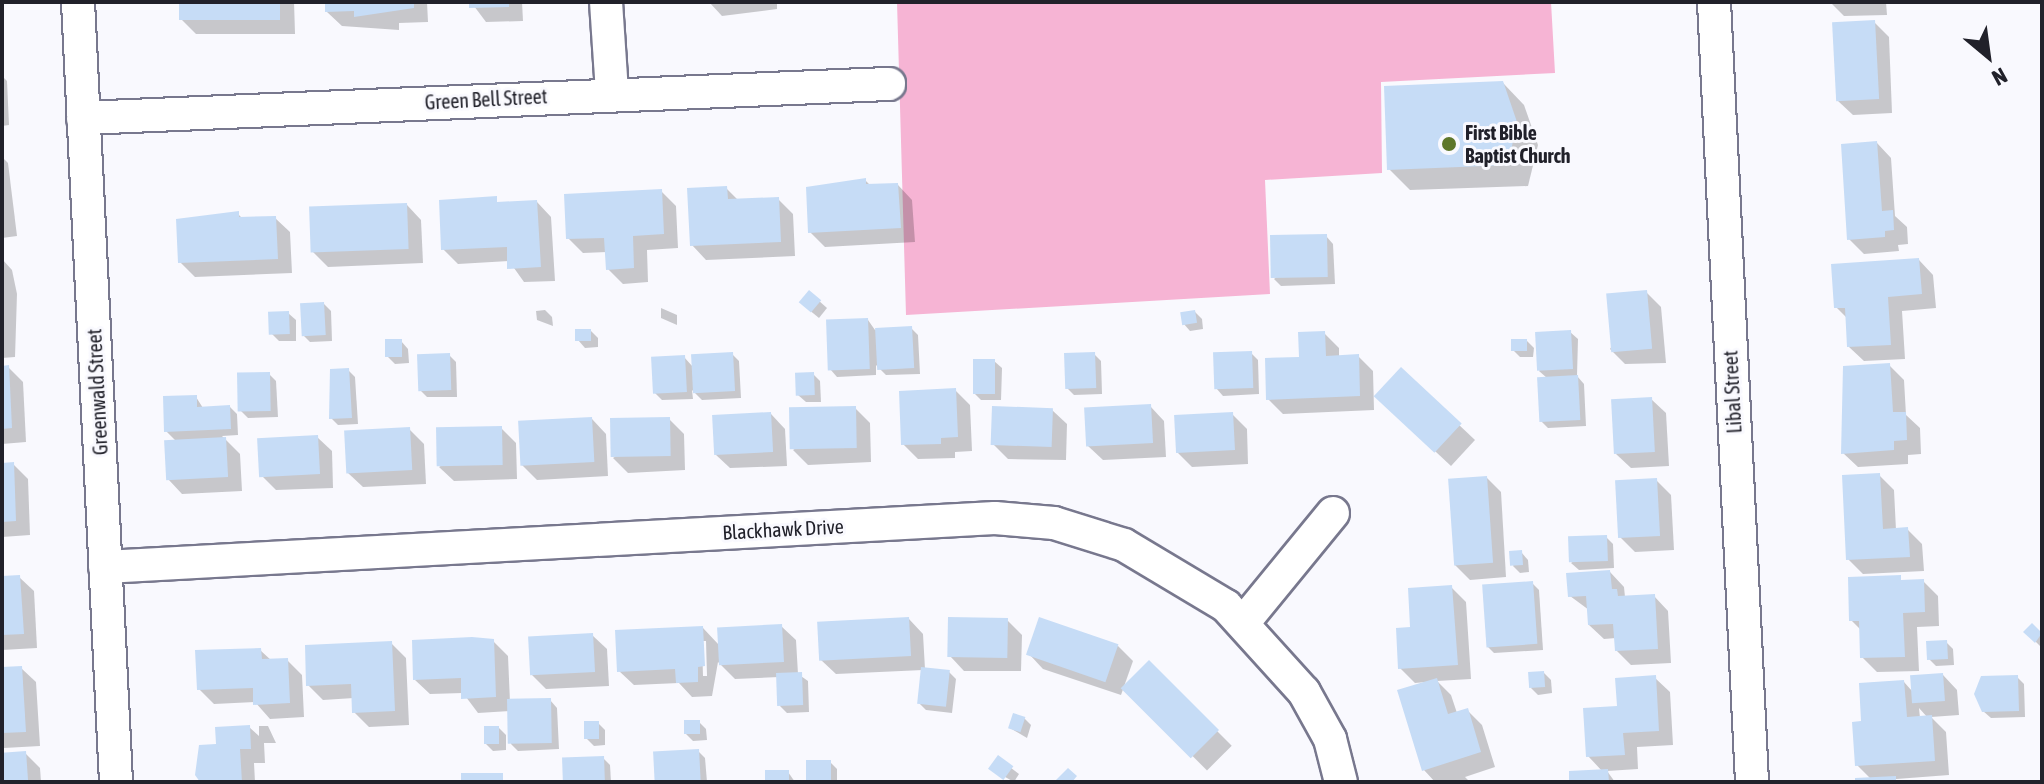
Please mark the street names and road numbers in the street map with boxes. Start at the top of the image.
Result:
street label: Green Bell Street [424,84,548,114]
street label: Greenwald Street [82,328,112,456]
street label: Libal Street [1718,350,1746,434]
street label: Blackhawk Drive [722,514,844,544]

